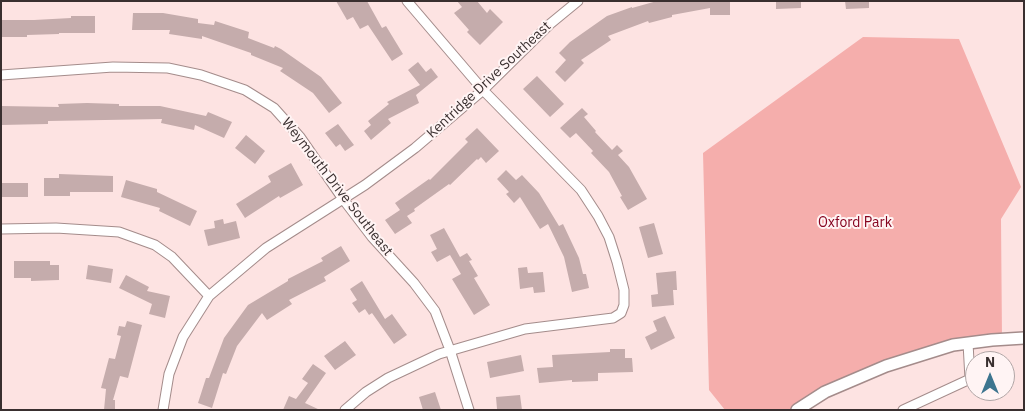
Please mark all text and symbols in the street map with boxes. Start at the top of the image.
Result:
street label: Kentridge Drive Southeast [423,18,555,142]
street label: Weymouth Drive Southeast [278,115,396,259]
park label: Oxford Park [818,215,892,231]
north arrow [965,351,1015,401]
text: N [985,353,995,371]

